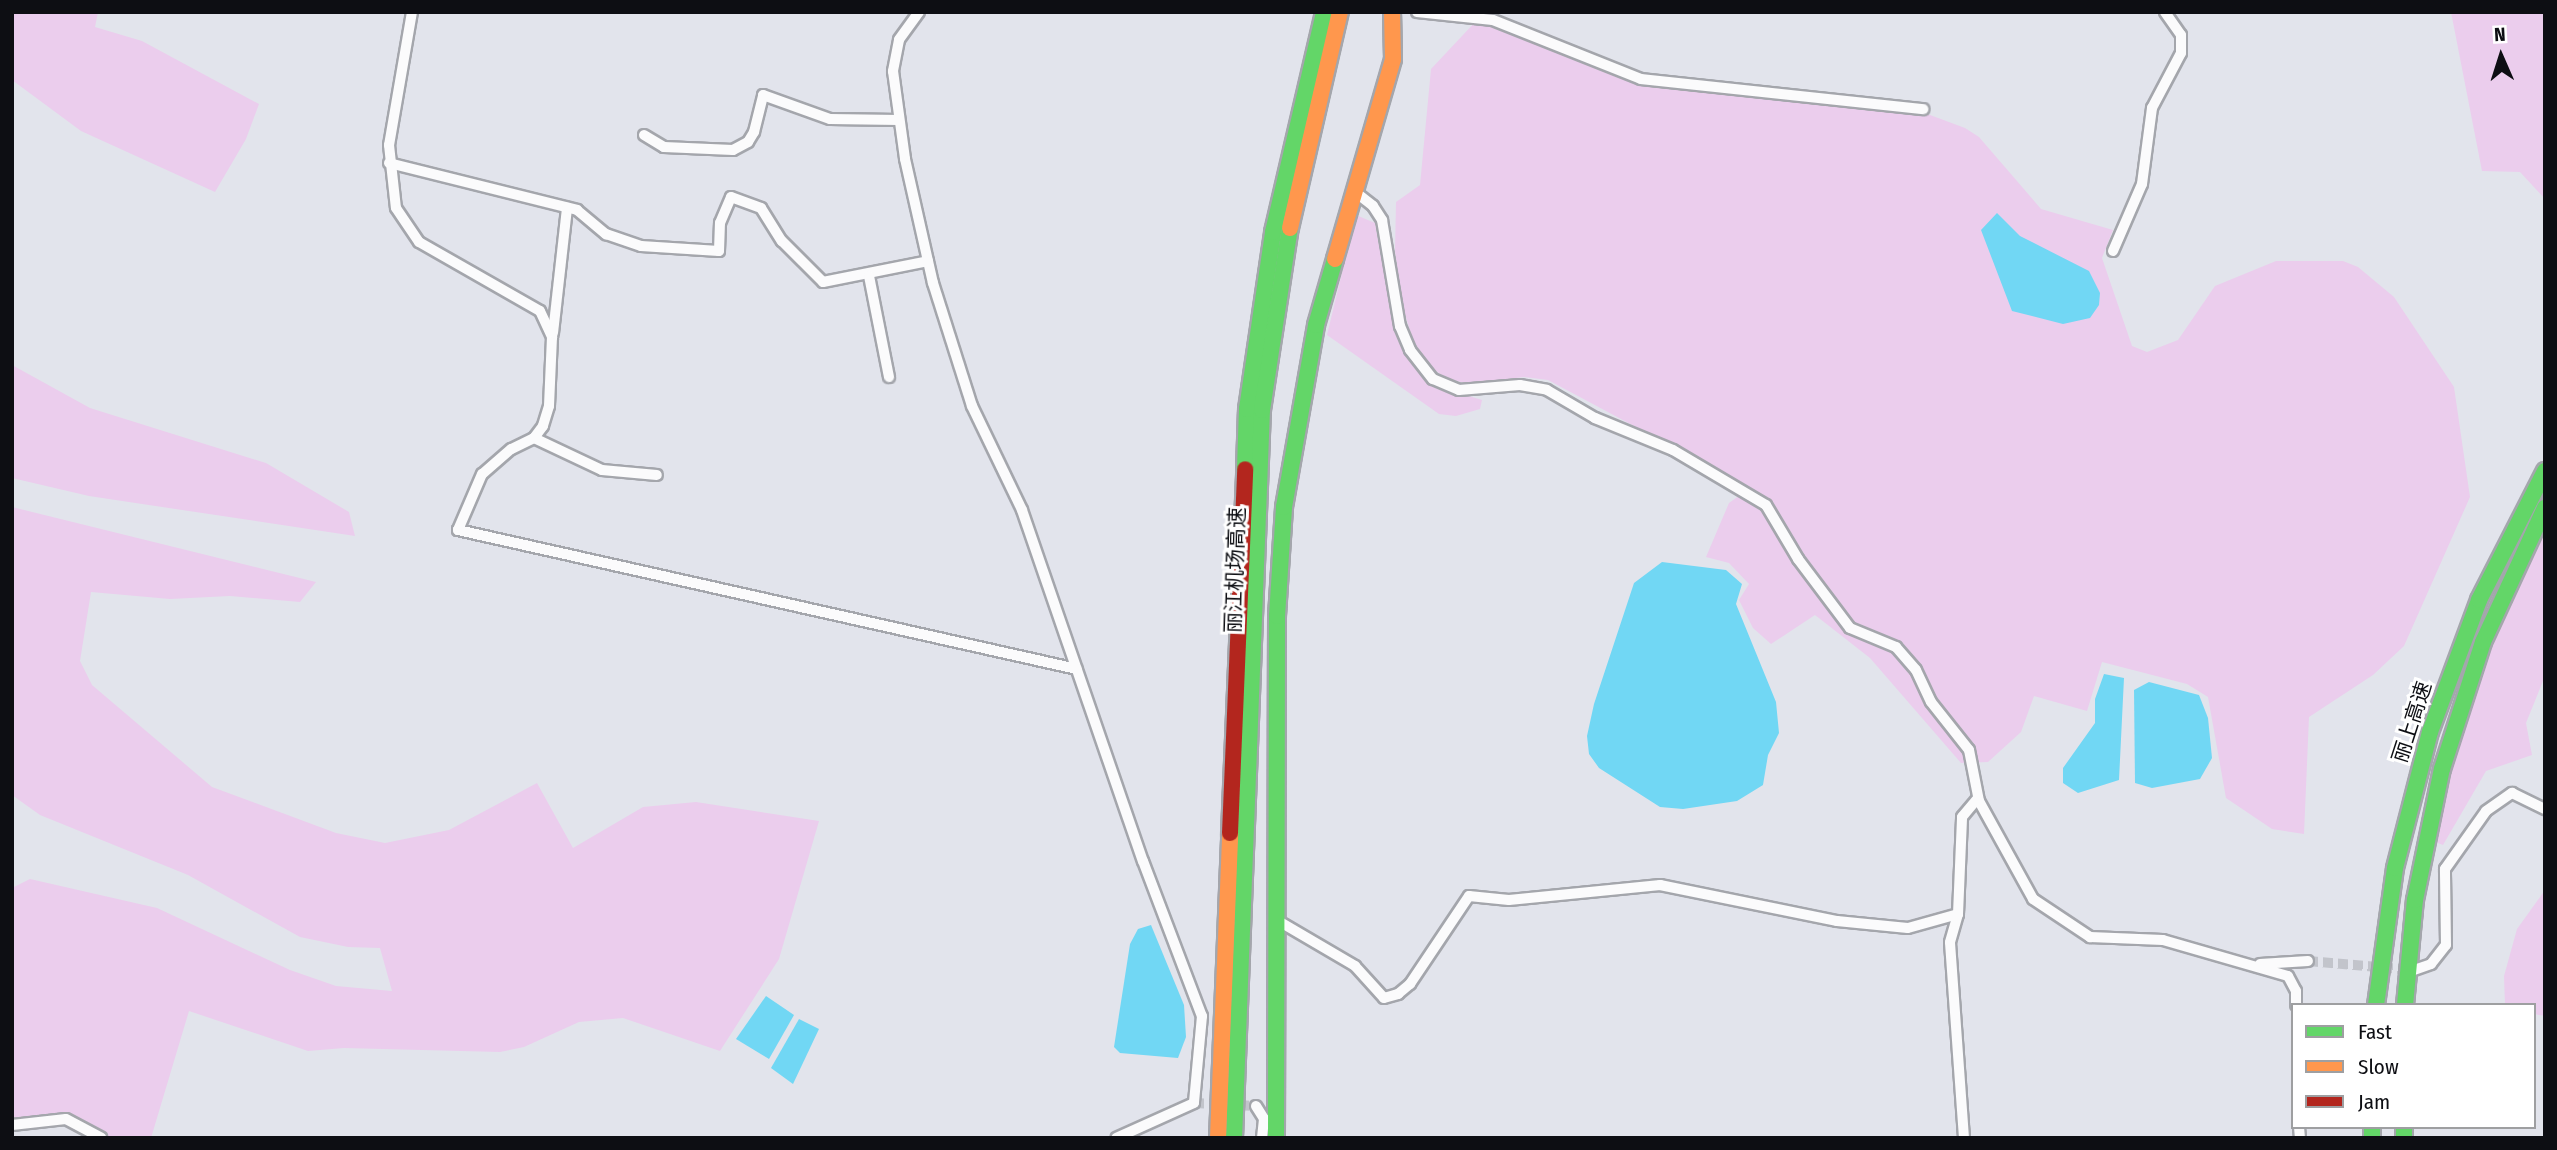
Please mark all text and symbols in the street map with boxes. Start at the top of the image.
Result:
north arrow [2466,21,2536,91]
text: N [2494,23,2506,46]
street label: 丽江机场高速 [1220,507,1250,633]
street label: 丽上高速 [2387,678,2437,766]
legend [2291,1003,2536,1129]
text: Fast [2358,1019,2392,1045]
text: Slow [2358,1054,2399,1080]
text: Jam [2358,1089,2390,1115]

